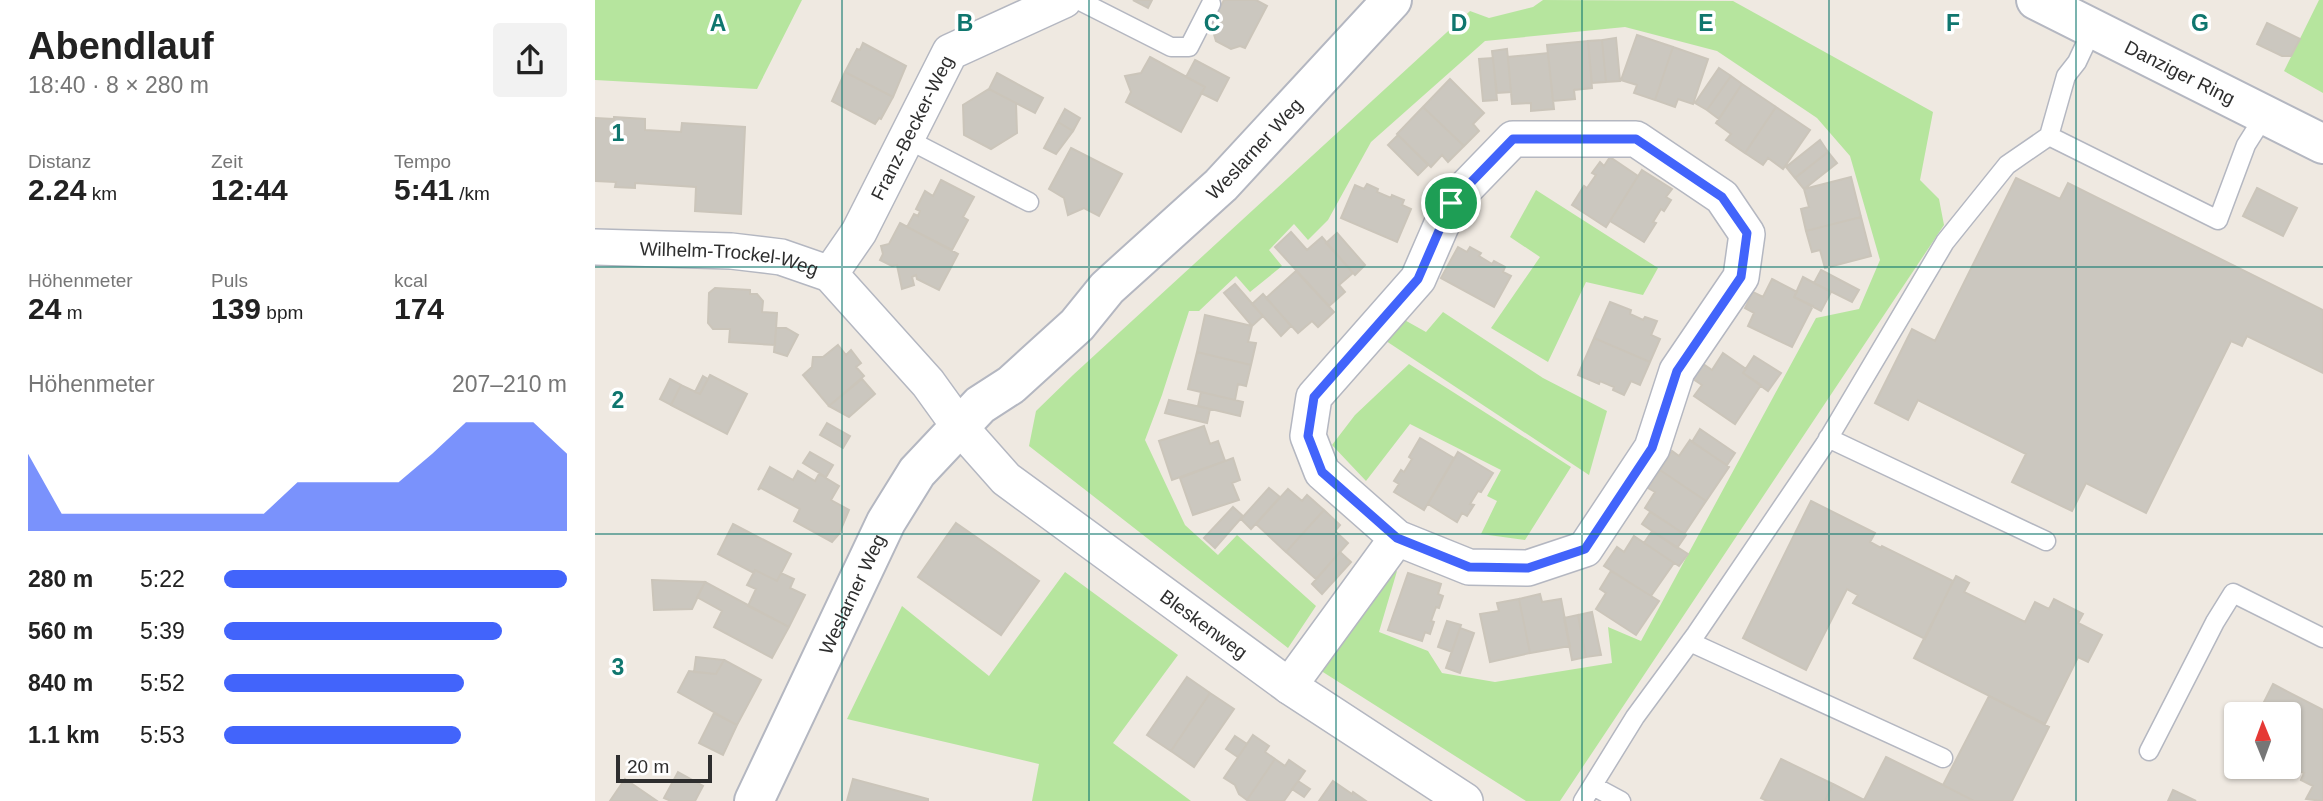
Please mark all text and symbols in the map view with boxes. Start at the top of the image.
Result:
text: A [710,10,726,36]
text: B [957,10,973,36]
text: C [1204,10,1220,36]
text: D [1451,10,1467,36]
text: E [1698,10,1714,36]
text: F [1946,10,1960,36]
text: G [2191,10,2209,36]
button: share [493,23,567,97]
text: Abendlauf [28,25,214,67]
street label: Danziger Ring [2121,36,2238,109]
street label: Franz-Becker-Weg [866,52,957,203]
text: 18:40 · 8 × 280 m [28,72,209,98]
street label: Weslarner Weg [1202,94,1306,203]
text: 1 [612,120,625,146]
text: Distanz [28,151,91,172]
text: Zeit [211,151,243,172]
text: Tempo [394,151,451,172]
text: 2.24 [28,173,86,206]
text: 12:44 [211,173,288,206]
text: 5:41 [394,173,454,206]
pin [1421,173,1481,233]
text: km [86,183,117,204]
text: /km [454,183,490,204]
icon: arrive [1432,184,1470,222]
street label: Wilhelm-Trockel-Weg [639,238,821,280]
text: Höhenmeter [28,270,133,291]
text: Puls [211,270,248,291]
text: kcal [394,270,428,291]
text: 24 [28,292,61,325]
text: 139 [211,292,261,325]
text: 174 [394,292,444,325]
text: m [61,302,82,323]
text: bpm [261,302,303,323]
text: Höhenmeter [28,371,155,397]
text: 207–210 m [452,371,567,397]
text: 2 [612,387,624,413]
street label: Weslarner Weg [815,531,889,657]
text: 280 m [28,566,93,592]
text: 5:22 [140,566,185,592]
street label: Bleskenweg [1156,585,1252,663]
text: 560 m [28,618,93,644]
text: 5:39 [140,618,185,644]
text: 3 [612,654,624,680]
text: 840 m [28,670,93,696]
text: 5:52 [140,670,185,696]
north arrow [2224,702,2301,779]
map controls [2224,702,2301,779]
text: 1.1 km [28,722,100,748]
text: 5:53 [140,722,185,748]
scale bar [616,752,712,784]
text: 20 m [627,756,669,777]

